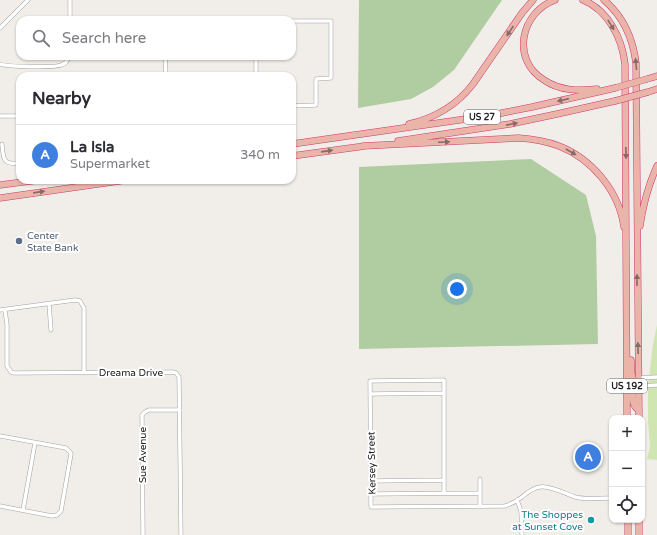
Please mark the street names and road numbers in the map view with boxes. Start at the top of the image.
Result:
road number: US 27 [464,110,500,124]
street label: Dreama Drive [99,367,164,379]
road number: US 192 [607,379,647,393]
street label: Sue Avenue [137,427,149,483]
street label: Kersey Street [365,431,379,495]

